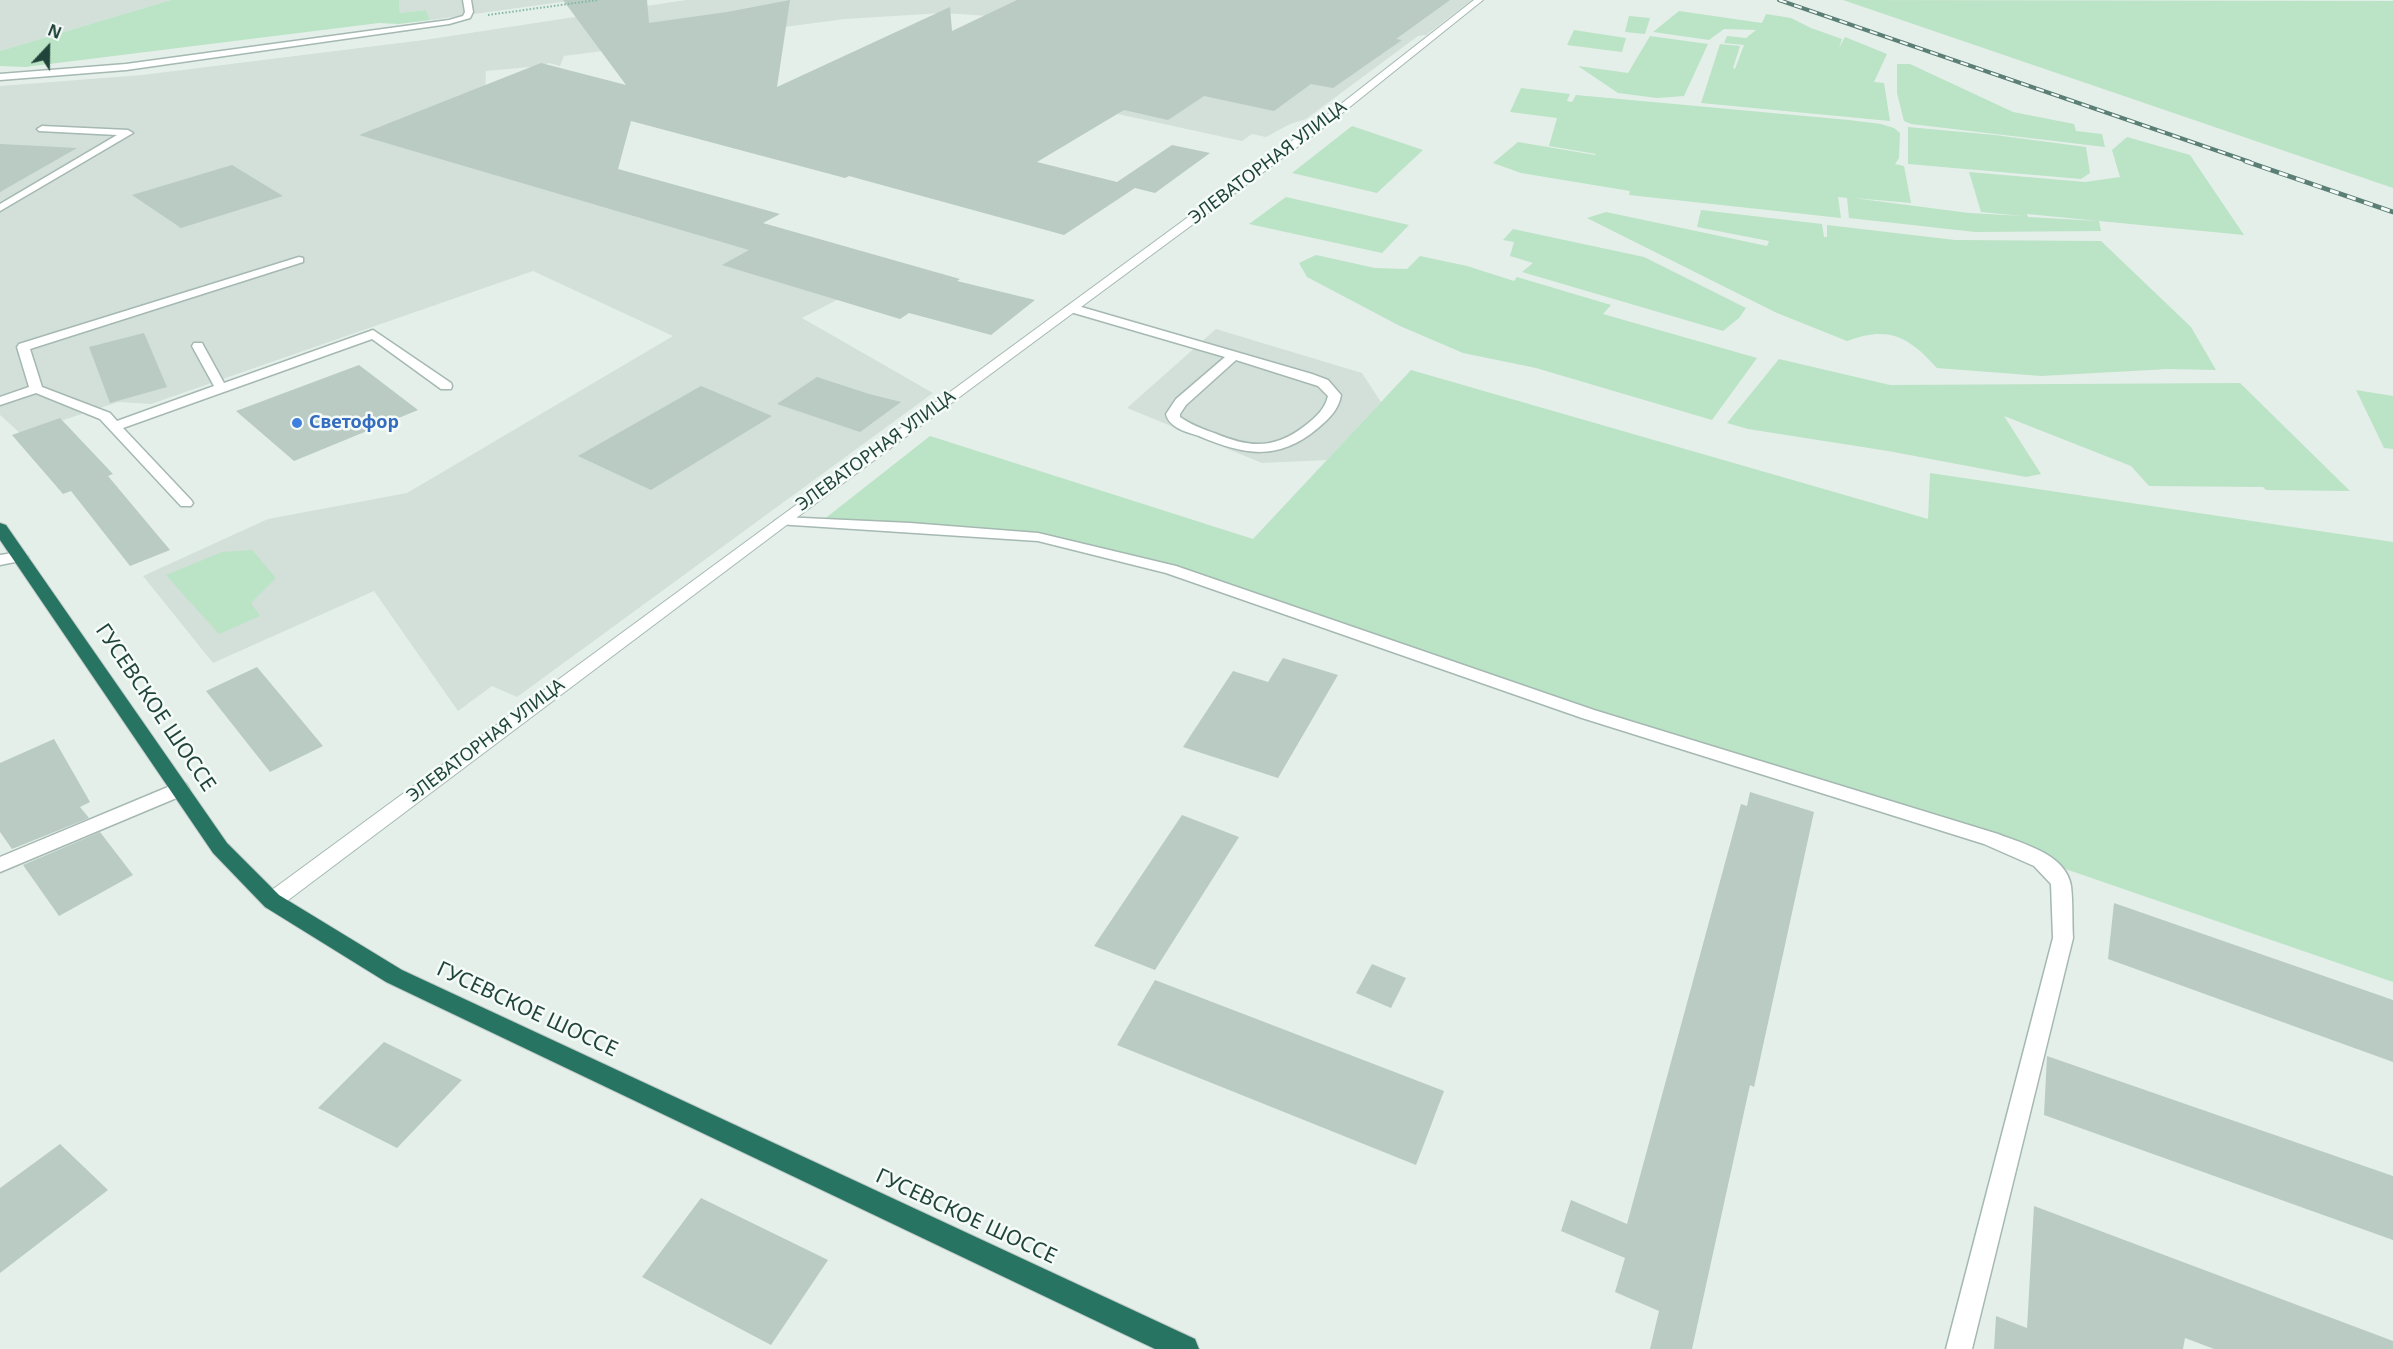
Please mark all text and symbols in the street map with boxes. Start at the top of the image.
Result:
north arrow [18,18,78,78]
text: N [45,19,65,44]
street label: ЭЛЕВАТОРНАЯ УЛИЦА [1185,97,1351,229]
street label: ЭЛЕВАТОРНАЯ УЛИЦА [792,386,960,516]
place label: Светофор [309,412,399,434]
marker: Светофор [290,416,304,430]
street label: ГУСЕВСКОЕ ШОССЕ [90,619,220,797]
street label: ЭЛЕВАТОРНАЯ УЛИЦА [403,675,569,807]
street label: ГУСЕВСКОЕ ШОССЕ [433,957,621,1063]
street label: ГУСЕВСКОЕ ШОССЕ [872,1164,1060,1270]

